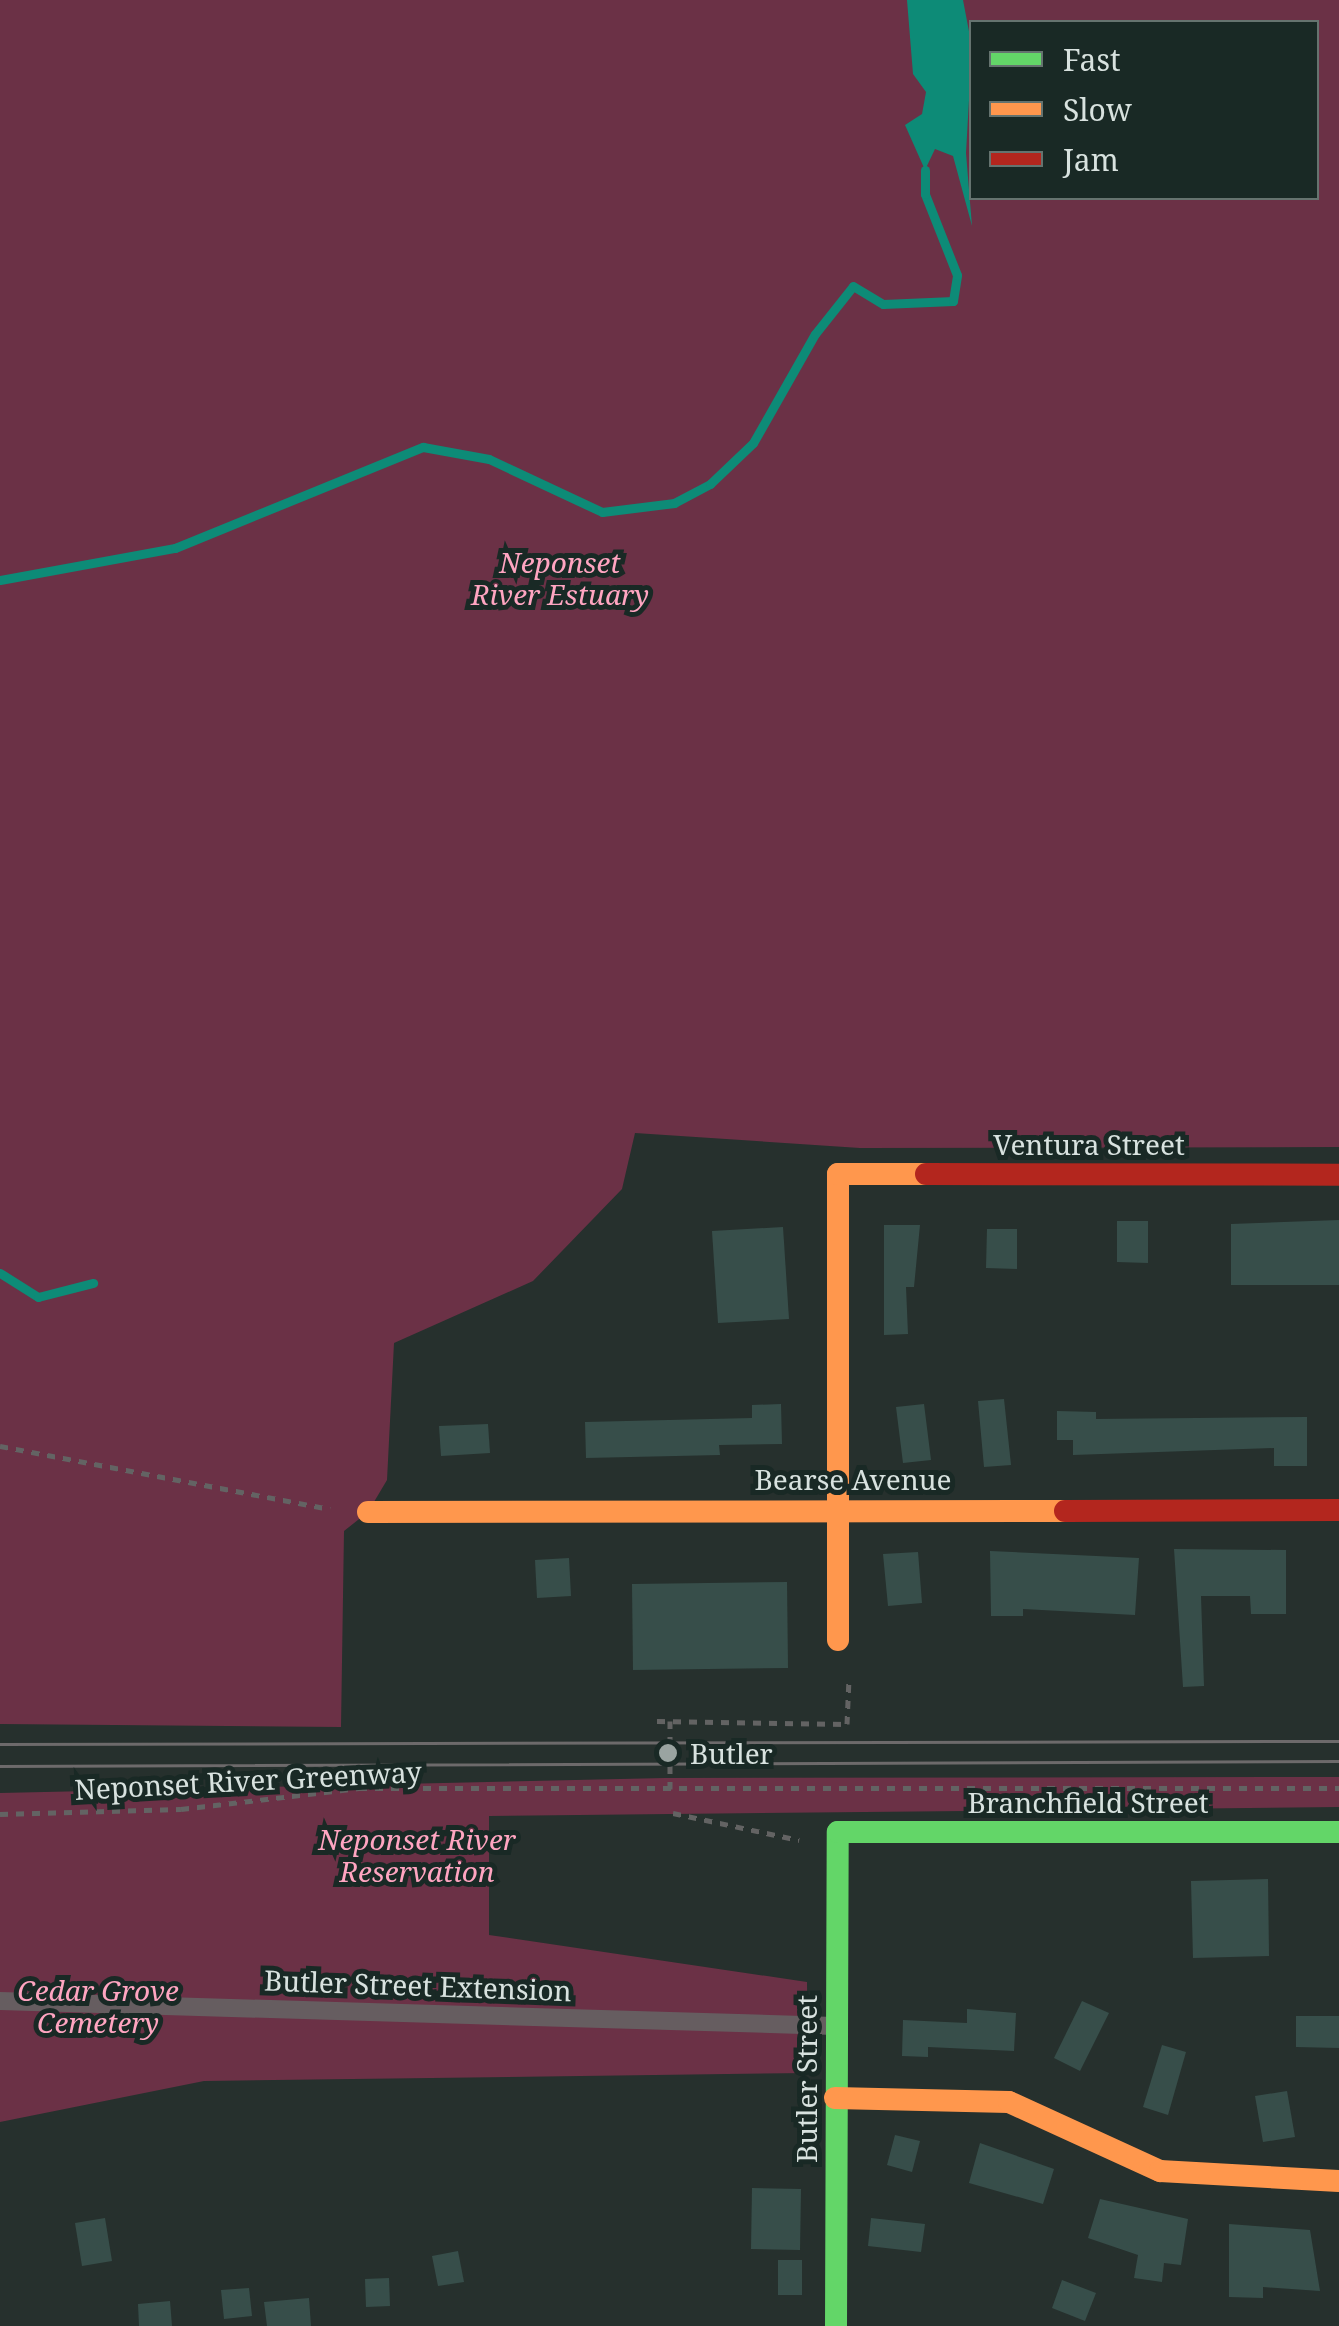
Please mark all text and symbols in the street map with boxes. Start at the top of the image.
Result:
legend [969,20,1319,200]
text: Fast [1063,39,1120,80]
text: Slow [1063,89,1132,130]
text: Jam [1063,139,1119,180]
park label: Neponset River Estuary [471,545,649,611]
street label: Ventura Street [993,1127,1185,1161]
street label: Bearse Avenue [754,1462,952,1496]
place label: Butler [690,1736,773,1770]
marker: Butler [655,1740,681,1766]
street label: Neponset River Greenway [73,1754,423,1806]
street label: Branchfield Street [967,1785,1209,1819]
park label: Neponset River Reservation [318,1822,516,1888]
street label: Butler Street Extension [264,1963,572,2007]
park label: Cedar Grove Cemetery [17,1973,179,2039]
street label: Butler Street [789,1995,823,2163]

